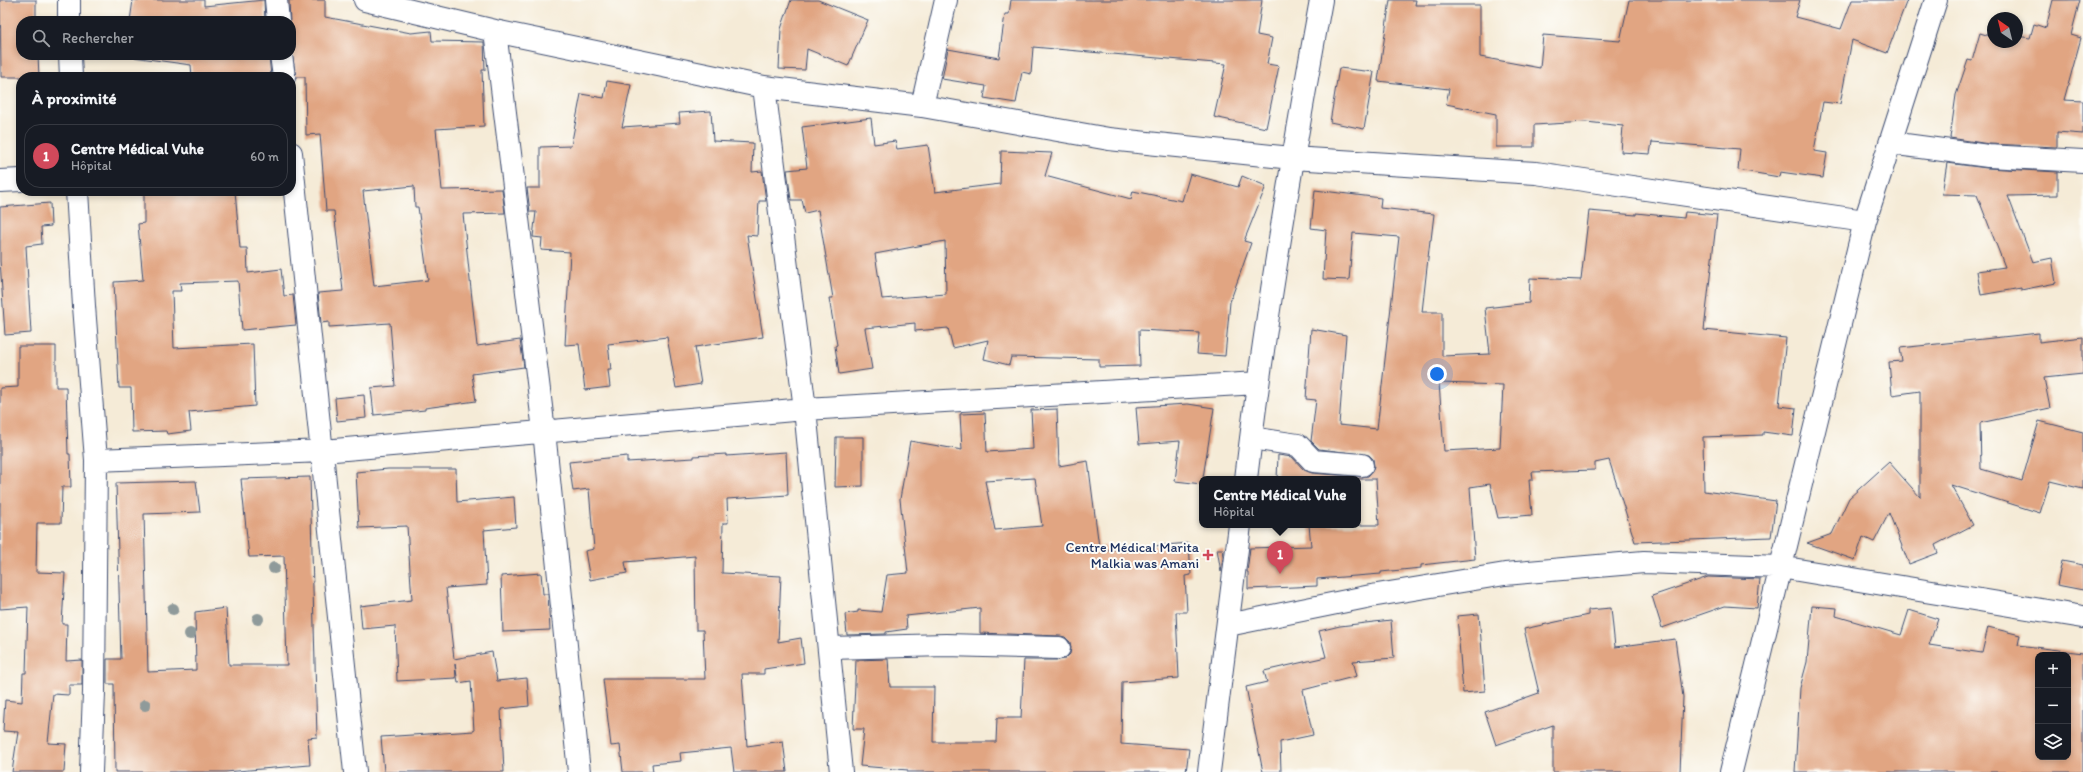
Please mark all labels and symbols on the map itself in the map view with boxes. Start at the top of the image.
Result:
north arrow [1987,12,2023,48]
your location [1427,364,1447,384]
place label: Centre Médical Marita Malkia was Amani [1066,539,1200,572]
pin: 1 [1267,541,1293,574]
marker: Centre Médical Marita Malkia was Amani [1202,549,1214,561]

